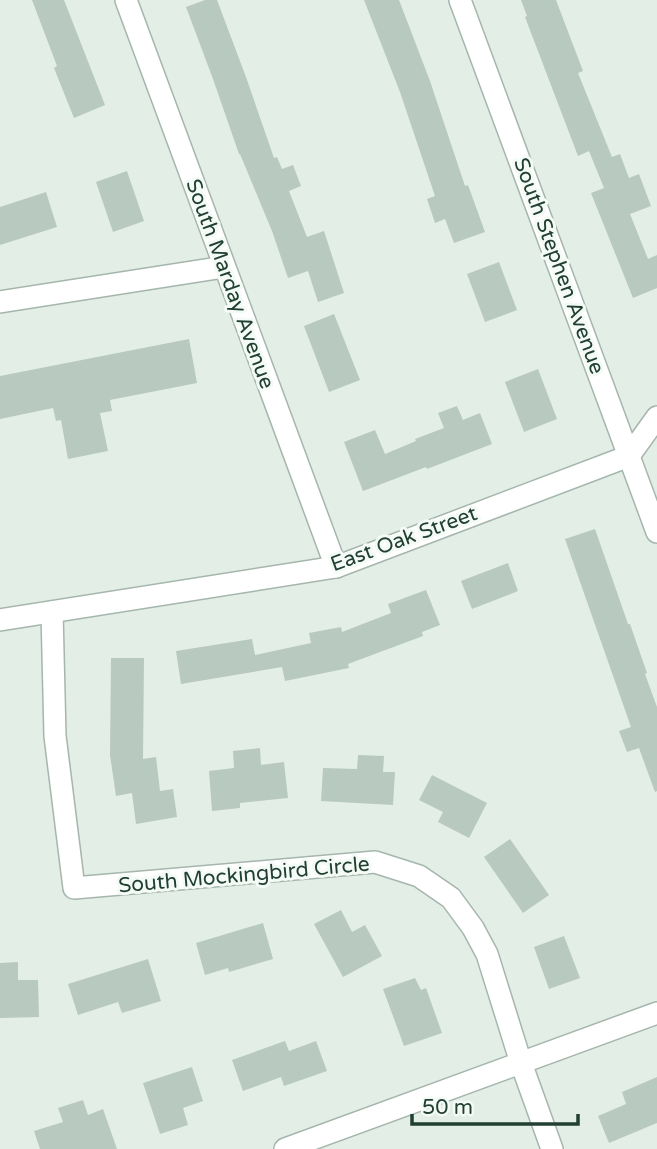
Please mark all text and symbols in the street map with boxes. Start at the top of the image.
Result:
street label: South Stephen Avenue [508,154,610,378]
street label: South Marday Avenue [180,176,280,392]
street label: East Oak Street [327,501,481,577]
street label: South Mockingbird Circle [117,852,371,898]
scale bar [412,1082,578,1126]
text: 50 m [422,1095,473,1120]

